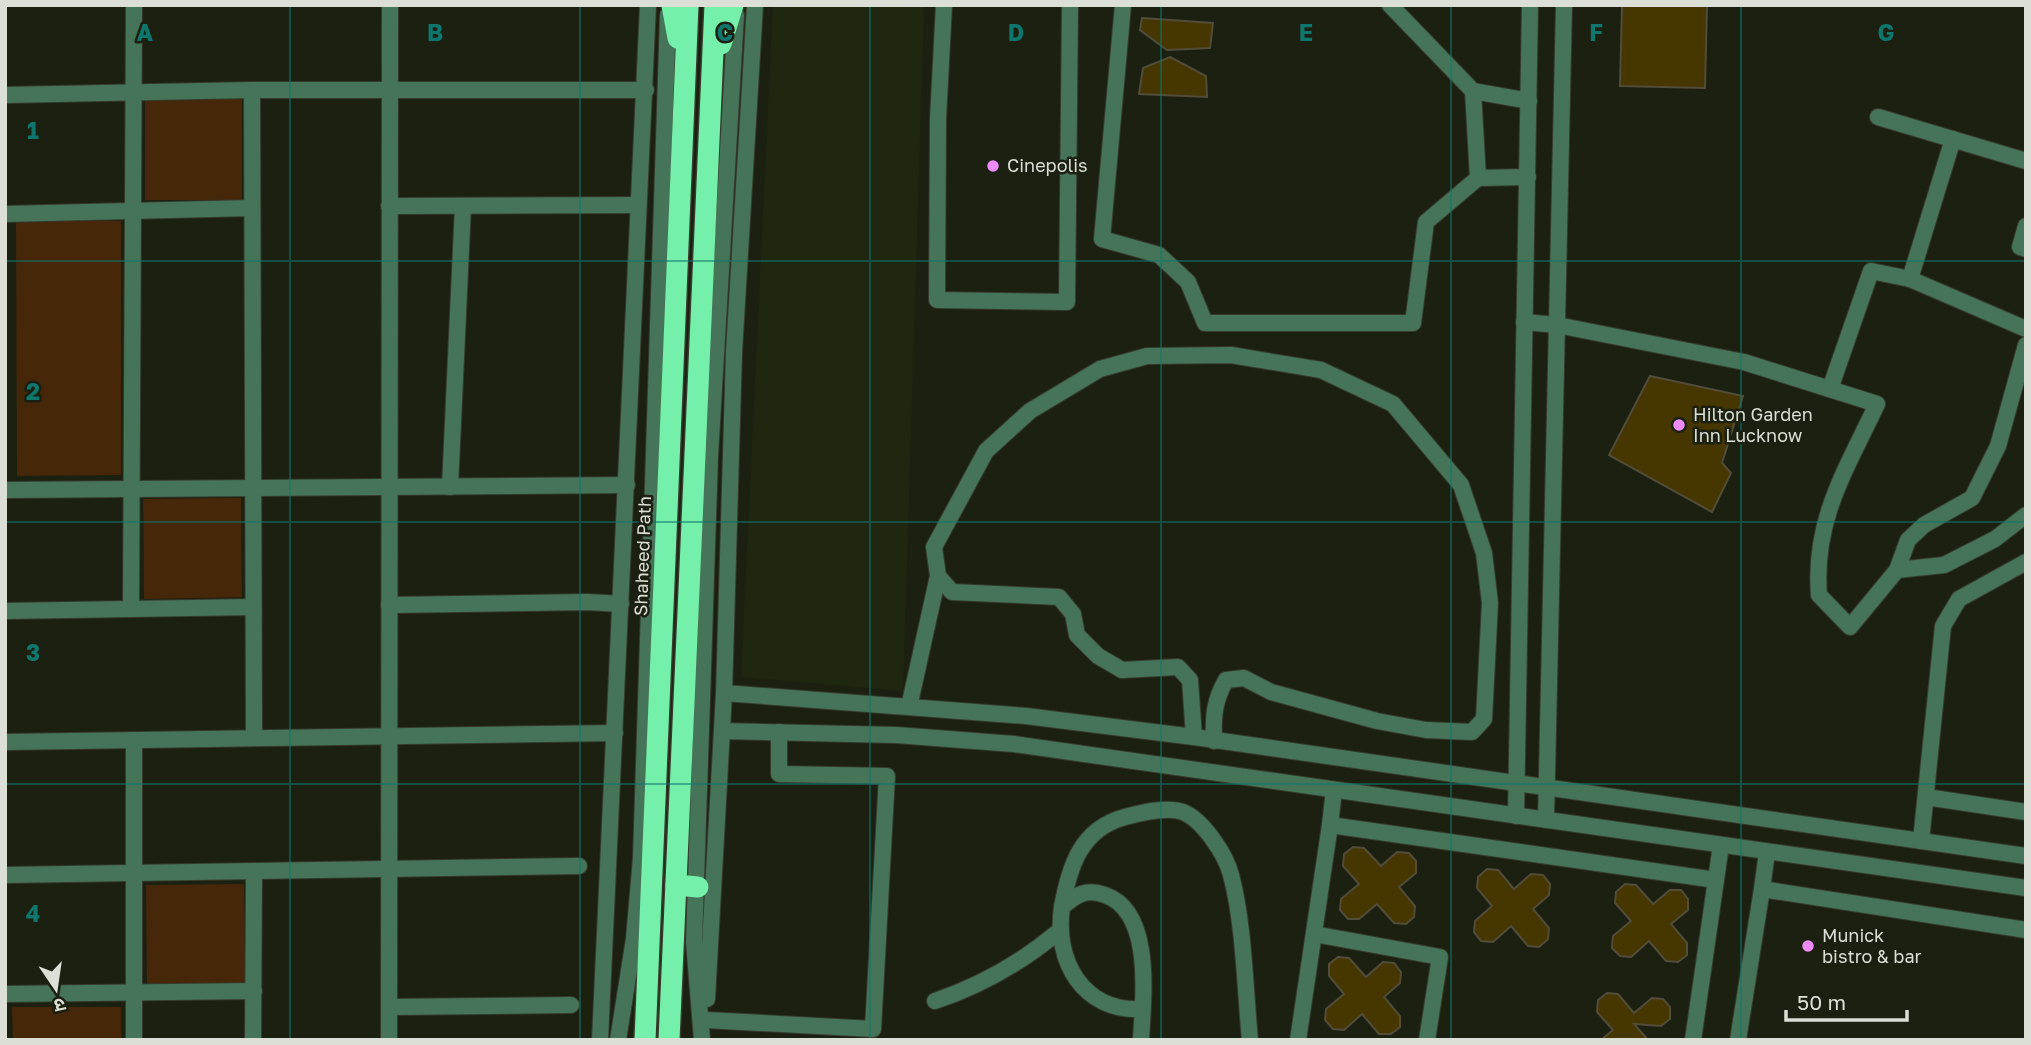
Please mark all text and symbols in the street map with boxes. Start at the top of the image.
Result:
text: A [137,18,154,46]
text: B [427,18,443,46]
text: C [717,18,733,46]
text: D [1008,18,1024,46]
text: E [1299,18,1313,46]
text: F [1589,18,1603,46]
text: G [1878,18,1894,46]
text: 1 [27,116,39,144]
place label: Cinepolis [1007,154,1088,176]
marker: Cinepolis [985,158,1001,174]
text: 2 [26,377,40,405]
place label: Hilton Garden Inn Lucknow [1693,403,1813,446]
marker: Hilton Garden Inn Lucknow [1671,417,1687,433]
street label: Shaheed Path [629,496,655,616]
text: 3 [26,638,40,666]
text: 4 [26,899,40,927]
place label: Munick bistro & bar [1822,924,1922,967]
marker: Munick bistro & bar [1800,938,1816,954]
north arrow [21,954,91,1024]
scale bar [1786,978,1907,1022]
text: 50 m [1797,989,1846,1015]
text: उ [51,994,68,1019]

